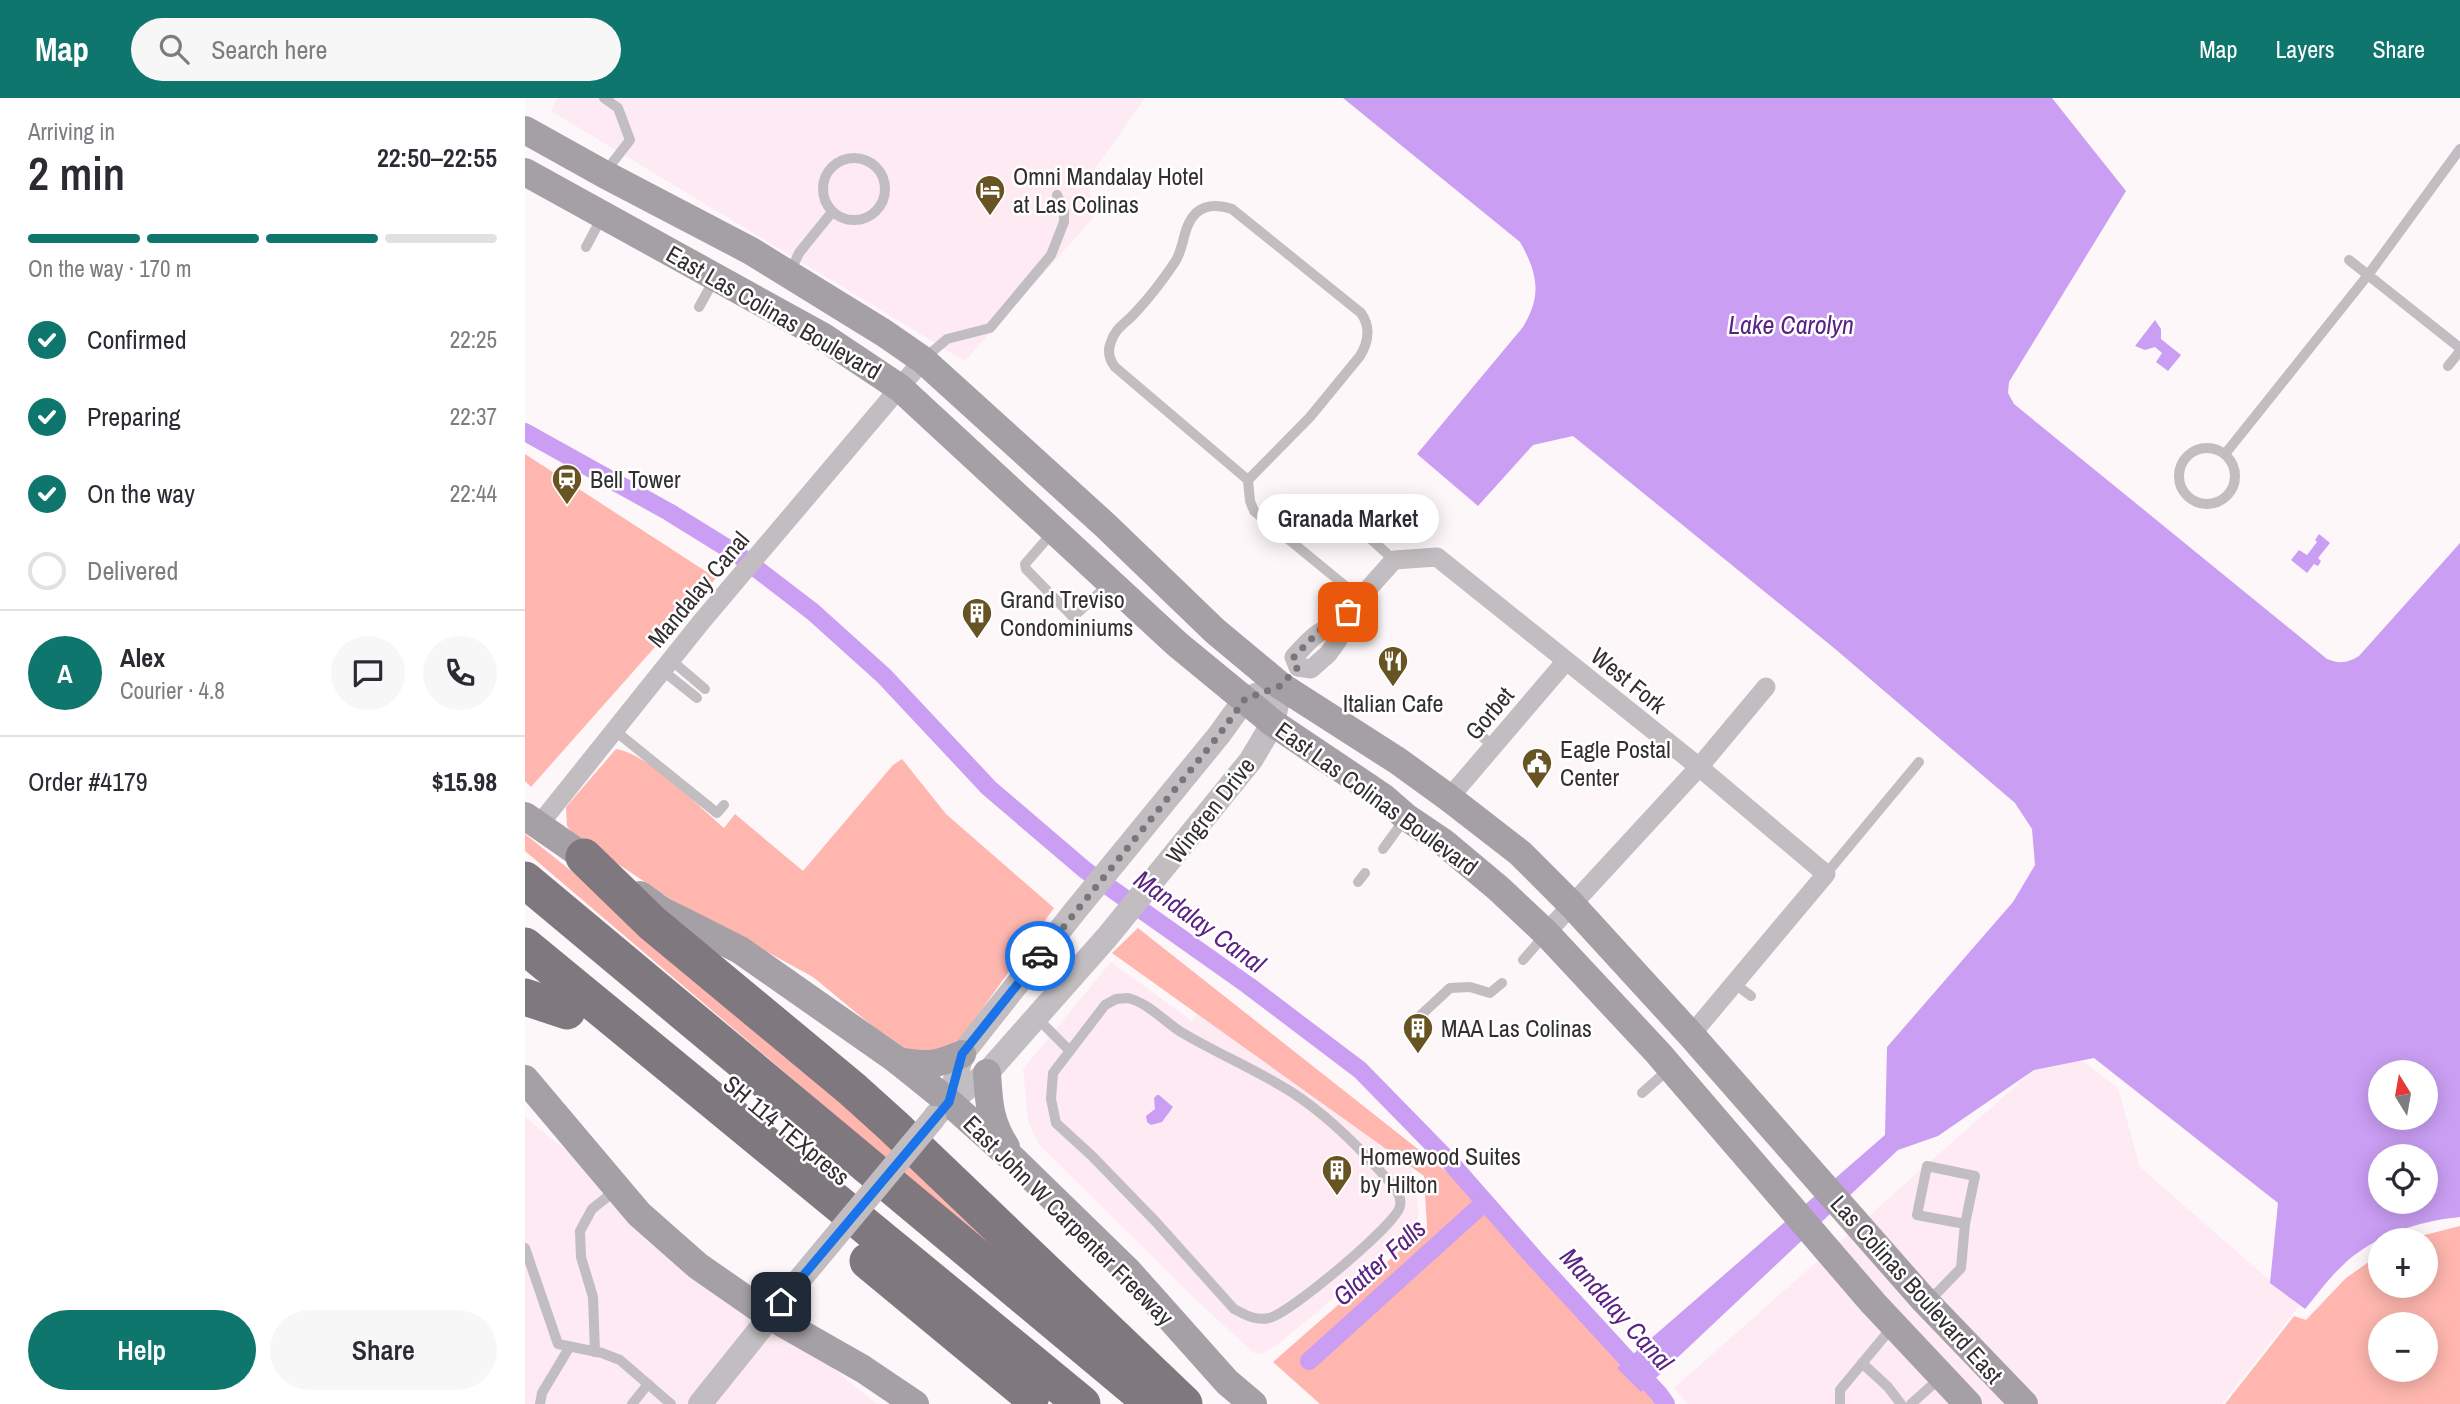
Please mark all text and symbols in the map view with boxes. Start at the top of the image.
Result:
search box [131,18,621,81]
text: Map [35,27,89,71]
icon: search [155,30,193,68]
text: Search here [211,32,327,67]
text: Map [2199,33,2237,65]
text: Layers [2275,33,2334,65]
text: Share [2372,33,2425,65]
text: Arriving in [28,116,115,147]
text: 22:50–22:55 [377,140,497,175]
text: 2 min [28,142,125,204]
place label: Omni Mandalay Hotel at Las Colinas [1013,160,1203,220]
hotel icon: Omni Mandalay Hotel at Las Colinas [973,173,1007,217]
street label: East Las Colinas Boulevard [661,237,887,387]
text: On the way · 170 m [28,253,192,284]
water label: Lake Carolyn [1728,307,1854,342]
icon: check [28,321,66,359]
text: Confirmed [87,322,187,357]
text: 22:25 [450,324,497,355]
icon: check [28,398,66,436]
text: Preparing [87,399,181,434]
text: 22:37 [450,401,497,432]
station icon: Bell Tower [550,462,584,506]
place label: Bell Tower [590,463,681,495]
icon: check [28,475,66,513]
text: On the way [87,476,195,511]
text: 22:44 [450,478,497,509]
callout: Granada Market [1257,493,1439,542]
text: Granada Market [1278,503,1418,534]
street label: Mandalay Canal [640,524,756,654]
text: Delivered [87,553,178,588]
pin [1318,582,1378,642]
place label: Grand Treviso Condominiums [1000,583,1133,643]
icon: bag [1329,593,1367,631]
building icon: Grand Treviso Condominiums [960,596,994,640]
button: chat [331,636,405,710]
button: phone [423,636,497,710]
text: Alex [120,640,165,675]
street label: West Fork [1585,640,1674,720]
restaurant icon: Italian Cafe [1376,644,1410,688]
text: A [57,656,73,691]
text: Courier · 4.8 [120,675,225,706]
street label: Gorbet [1457,679,1521,746]
place label: Italian Cafe [1343,687,1443,719]
street label: East Las Colinas Boulevard [1269,714,1485,882]
place label: Eagle Postal Center [1560,733,1671,793]
public building icon: Eagle Postal Center [1520,746,1554,790]
street label: Wingren Drive [1158,750,1262,870]
text: Order #4179 [28,764,148,799]
text: $15.98 [432,764,497,799]
water label: Mandalay Canal [1127,862,1274,981]
courier [1005,921,1075,991]
icon: car [1021,937,1059,975]
building icon: MAA Las Colinas [1401,1011,1435,1055]
place label: MAA Las Colinas [1441,1012,1592,1044]
north arrow [2368,1060,2438,1130]
map controls [2368,1060,2438,1382]
street label: SH 114 TEXpress [717,1068,857,1192]
street label: East John W Carpenter Freeway [957,1108,1181,1332]
place label: Homewood Suites by Hilton [1360,1140,1521,1200]
button: locate [2368,1144,2438,1214]
building icon: Homewood Suites by Hilton [1320,1153,1354,1197]
street label: Las Colinas Boulevard East [1824,1188,2010,1390]
water label: Glatter Falls [1325,1211,1433,1313]
button: + [2368,1228,2438,1298]
water label: Mandalay Canal [1552,1240,1682,1379]
pin [751,1272,811,1332]
icon: home [762,1283,800,1321]
button: Help [28,1310,256,1390]
button: Share [270,1310,497,1390]
button: − [2368,1312,2438,1382]

